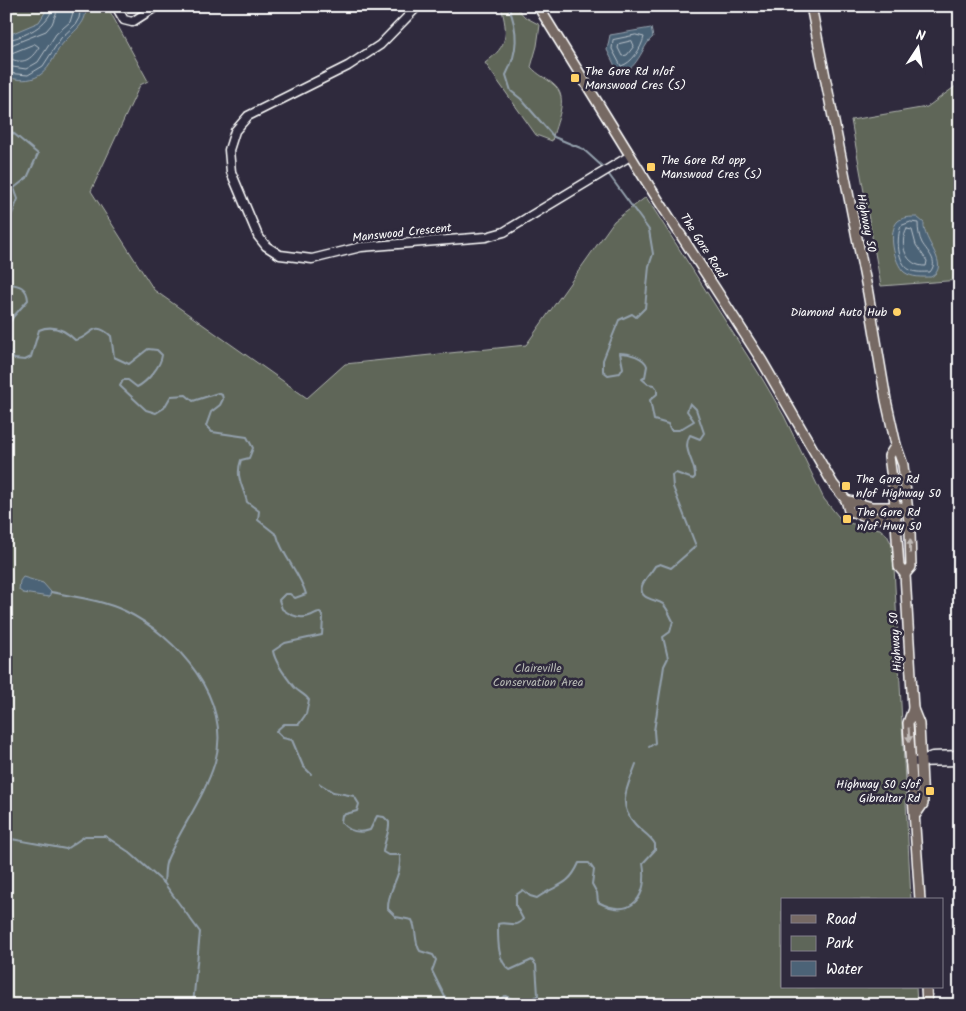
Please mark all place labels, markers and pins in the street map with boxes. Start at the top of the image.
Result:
place label: The Gore Rd n/of Manswood Cres (S) [585,62,686,95]
marker: The Gore Rd n/of Manswood Cres (S) [569,72,581,84]
place label: The Gore Rd opp Manswood Cres (S) [661,151,762,184]
marker: The Gore Rd opp Manswood Cres (S) [645,161,657,173]
place label: Diamond Auto Hub [791,303,888,322]
marker: Diamond Auto Hub [891,306,903,318]
place label: The Gore Rd n/of Highway 50 [856,470,941,503]
marker: The Gore Rd n/of Highway 50 [840,480,852,492]
place label: The Gore Rd n/of Hwy 50 [857,503,921,536]
marker: The Gore Rd n/of Hwy 50 [841,513,853,525]
place label: Highway 50 s/of Gibraltar Rd [836,775,921,808]
marker: Highway 50 s/of Gibraltar Rd [924,785,936,797]

